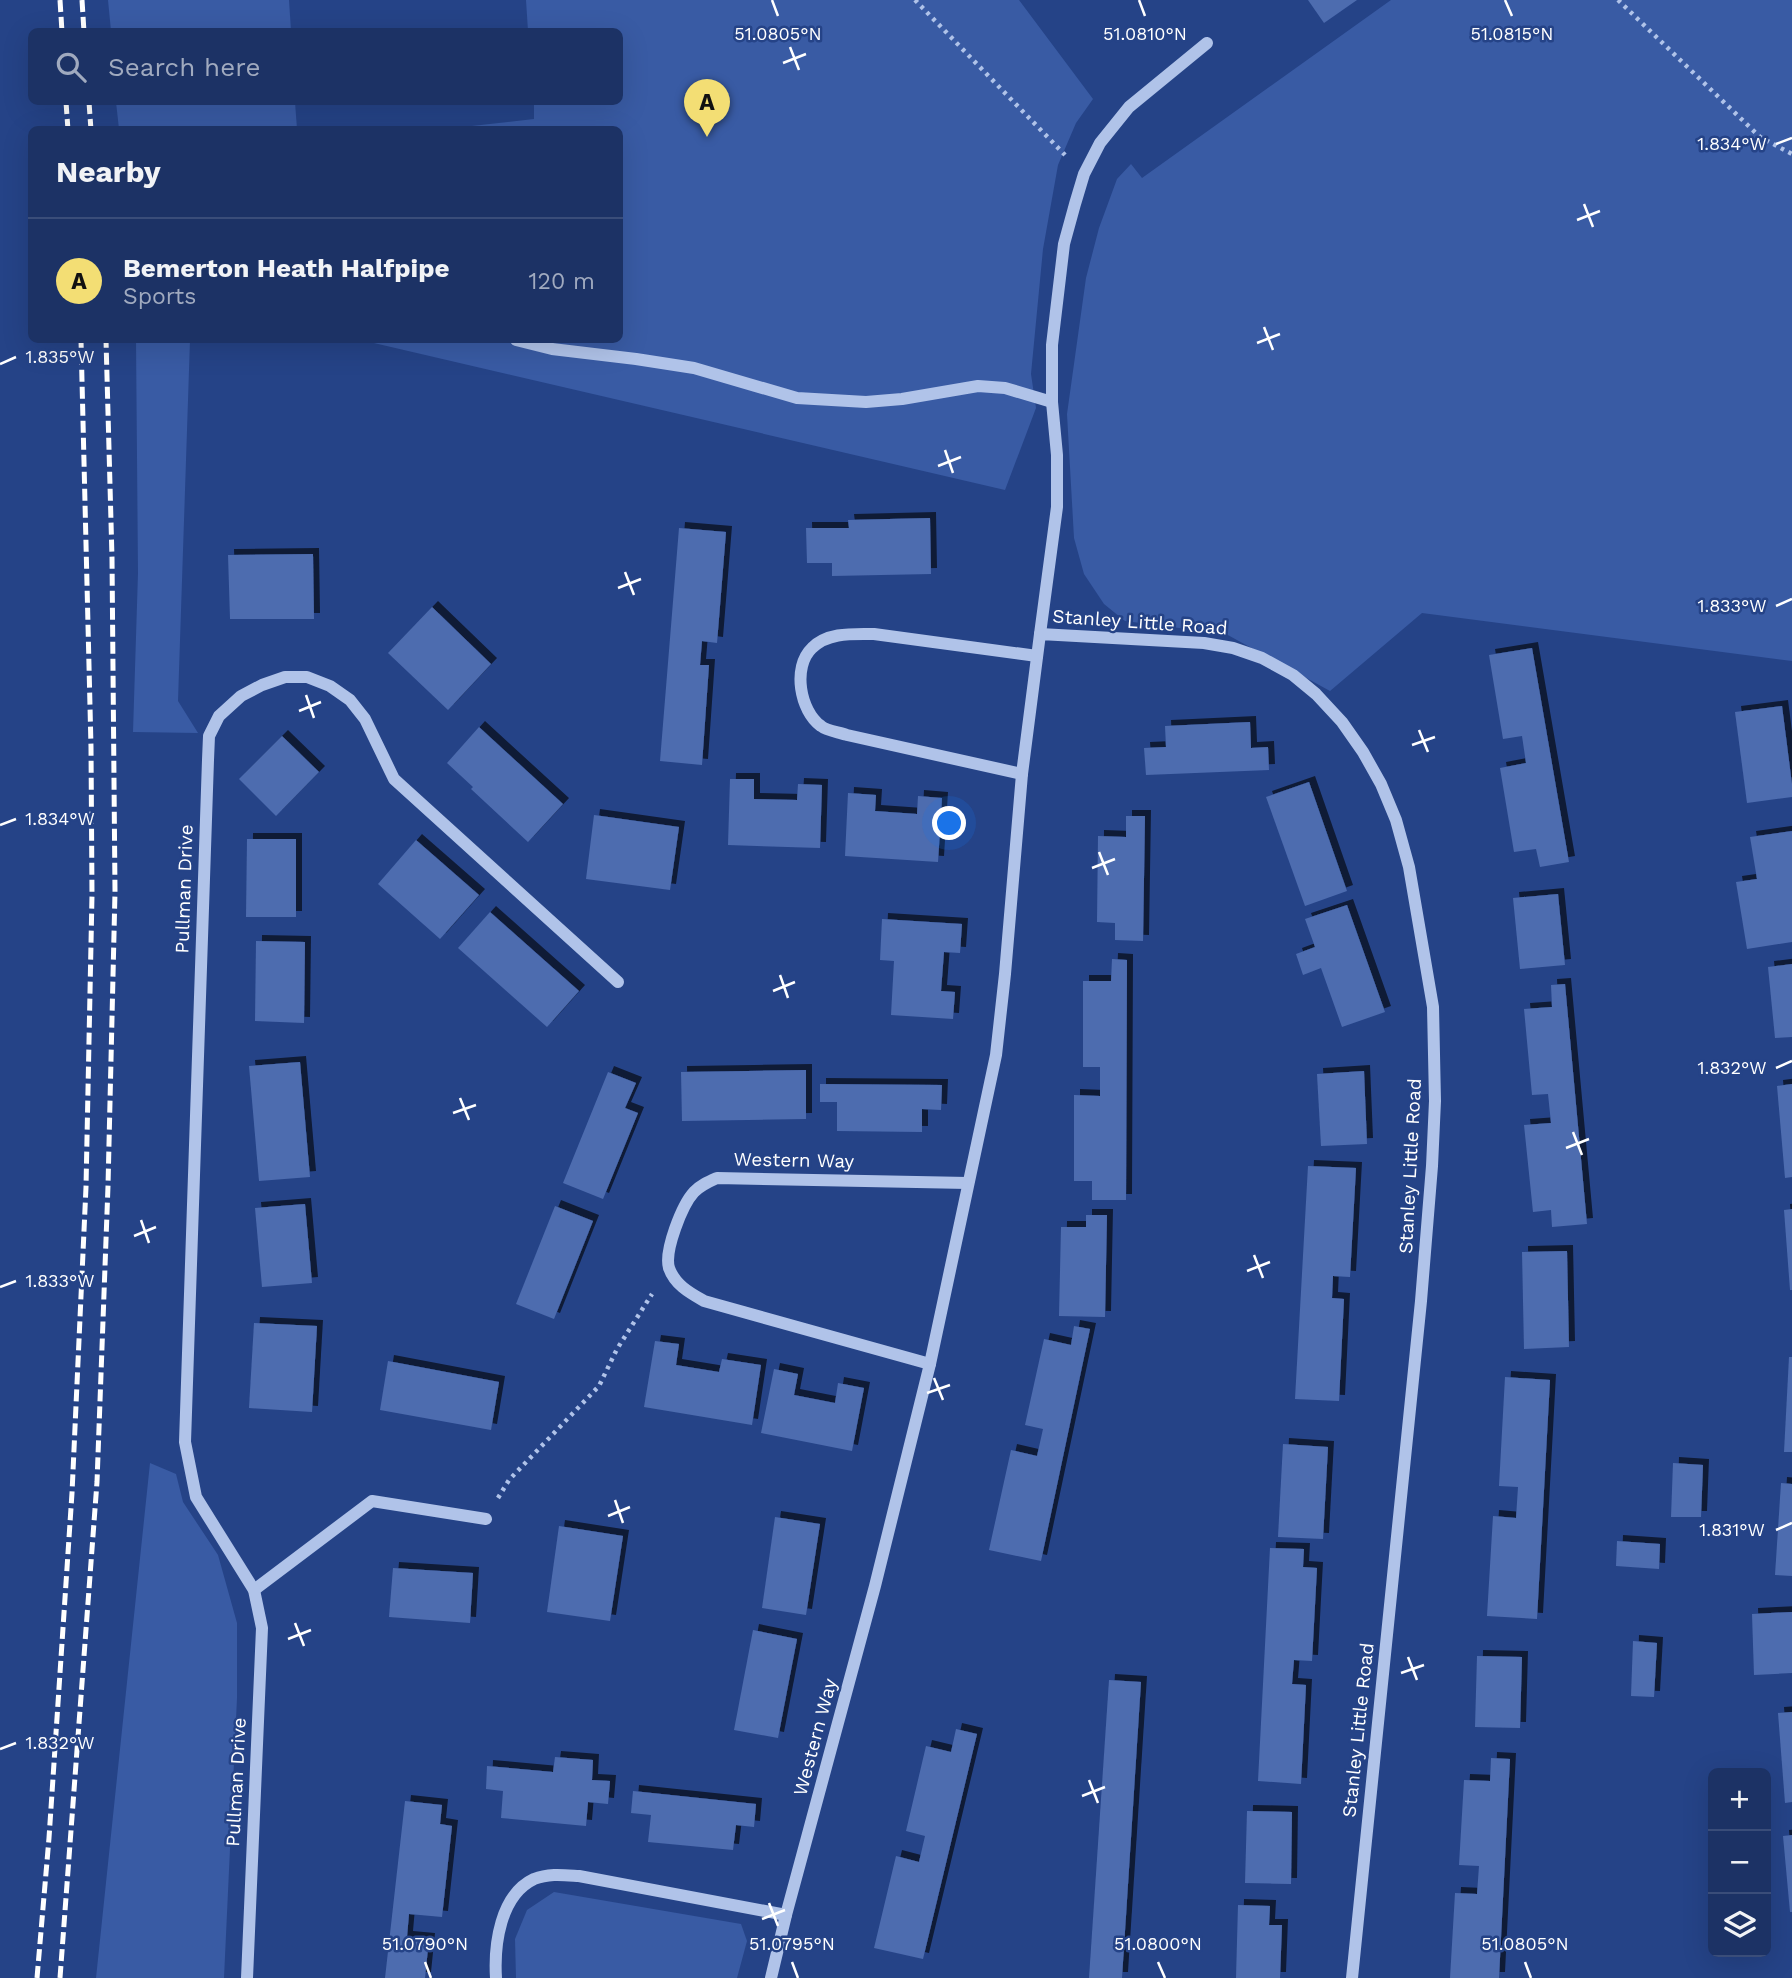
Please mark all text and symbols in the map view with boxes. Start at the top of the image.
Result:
text: 51.0805°N [734,23,822,44]
text: 51.0810°N [1103,23,1187,44]
text: 51.0815°N [1470,23,1554,44]
search box [28,28,623,105]
icon: search [52,48,90,86]
text: Search here [108,52,260,82]
pin: A [684,79,730,137]
text: 1.834°W [1697,133,1767,154]
text: Nearby [56,154,161,189]
text: Bemerton Heath Halfpipe [123,253,450,283]
text: A [71,268,87,295]
text: 120 m [529,268,595,295]
text: Sports [123,283,196,310]
text: 1.835°W [25,346,95,367]
text: 1.833°W [1697,595,1767,616]
street label: Stanley Little Road [1052,604,1228,640]
your location [932,806,966,840]
text: 1.834°W [25,808,95,829]
street label: Pullman Drive [170,824,198,954]
text: 1.832°W [1697,1057,1767,1078]
street label: Stanley Little Road [1394,1078,1426,1254]
street label: Western Way [734,1147,855,1173]
text: 1.833°W [25,1270,95,1291]
text: 1.831°W [1699,1519,1765,1540]
street label: Stanley Little Road [1337,1642,1379,1818]
street label: Western Way [788,1676,842,1798]
street label: Pullman Drive [221,1717,251,1847]
text: 1.832°W [25,1732,95,1753]
map controls [1708,1768,1771,1957]
button: + [1708,1768,1771,1831]
button: − [1708,1831,1771,1894]
button: layers [1708,1894,1771,1957]
text: 51.0790°N [382,1933,468,1954]
text: 51.0795°N [749,1933,835,1954]
text: 51.0800°N [1114,1933,1202,1954]
text: 51.0805°N [1481,1933,1569,1954]

